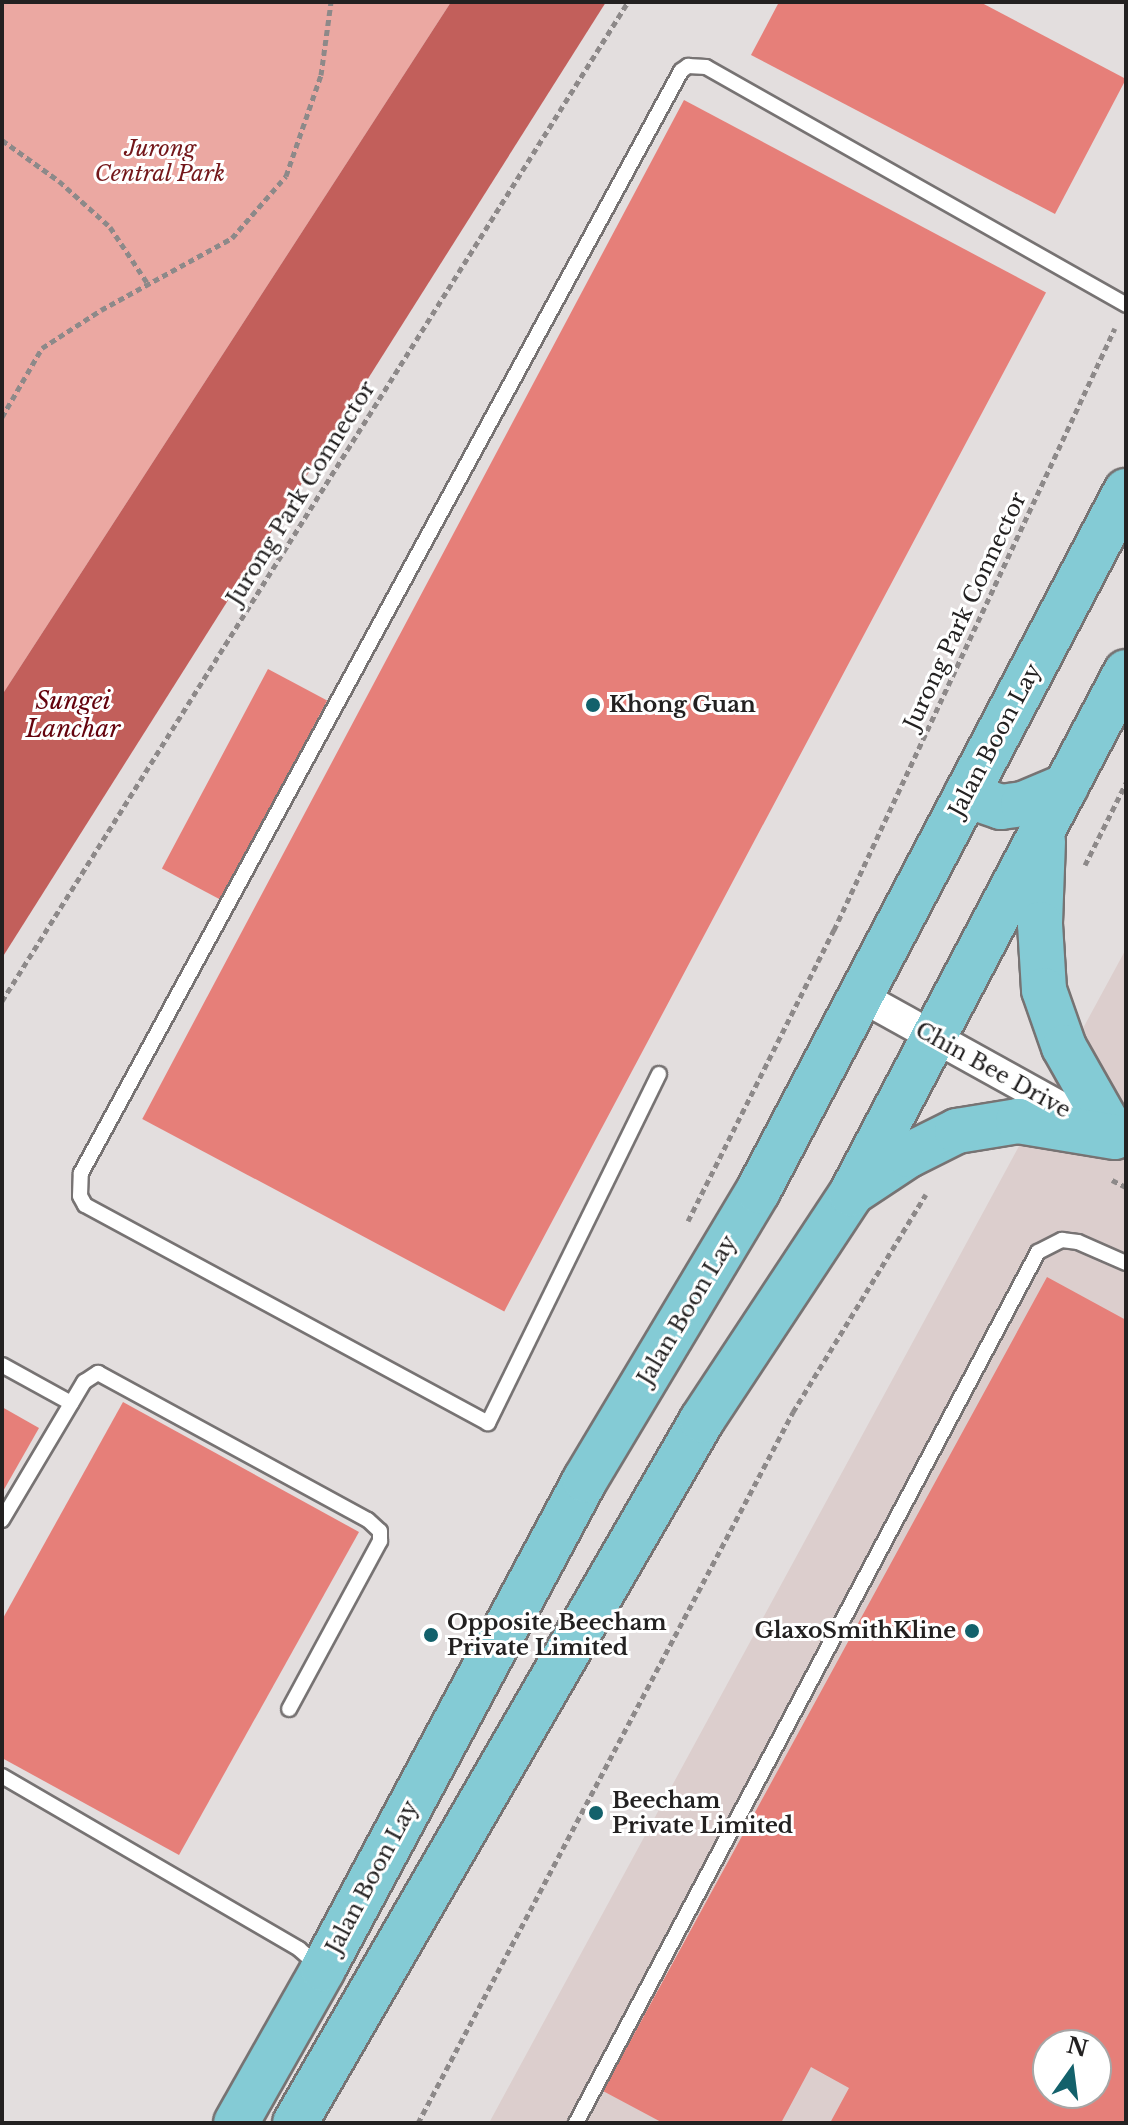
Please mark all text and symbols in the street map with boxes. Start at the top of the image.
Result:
park label: Jurong Central Park [94,135,226,186]
street label: Jurong Park Connector [221,376,381,610]
street label: Jurong Park Connector [898,488,1032,734]
street label: Jalan Boon Lay [943,659,1047,821]
water label: Sungei Lanchar [26,687,120,743]
place label: Khong Guan [609,692,756,718]
marker: Khong Guan [584,696,602,714]
street label: Chin Bee Drive [911,1017,1075,1123]
street label: Jalan Boon Lay [632,1230,742,1390]
place label: Opposite Beecham Private Limited [447,1609,667,1660]
place label: GlaxoSmithKline [754,1618,956,1644]
marker: GlaxoSmithKline [963,1622,981,1640]
marker: Opposite Beecham Private Limited [422,1626,440,1644]
place label: Beecham Private Limited [612,1787,793,1838]
street label: Jalan Boon Lay [320,1796,424,1958]
marker: Beecham Private Limited [587,1804,605,1822]
north arrow [1032,2029,1112,2109]
text: N [1064,2032,1091,2063]

